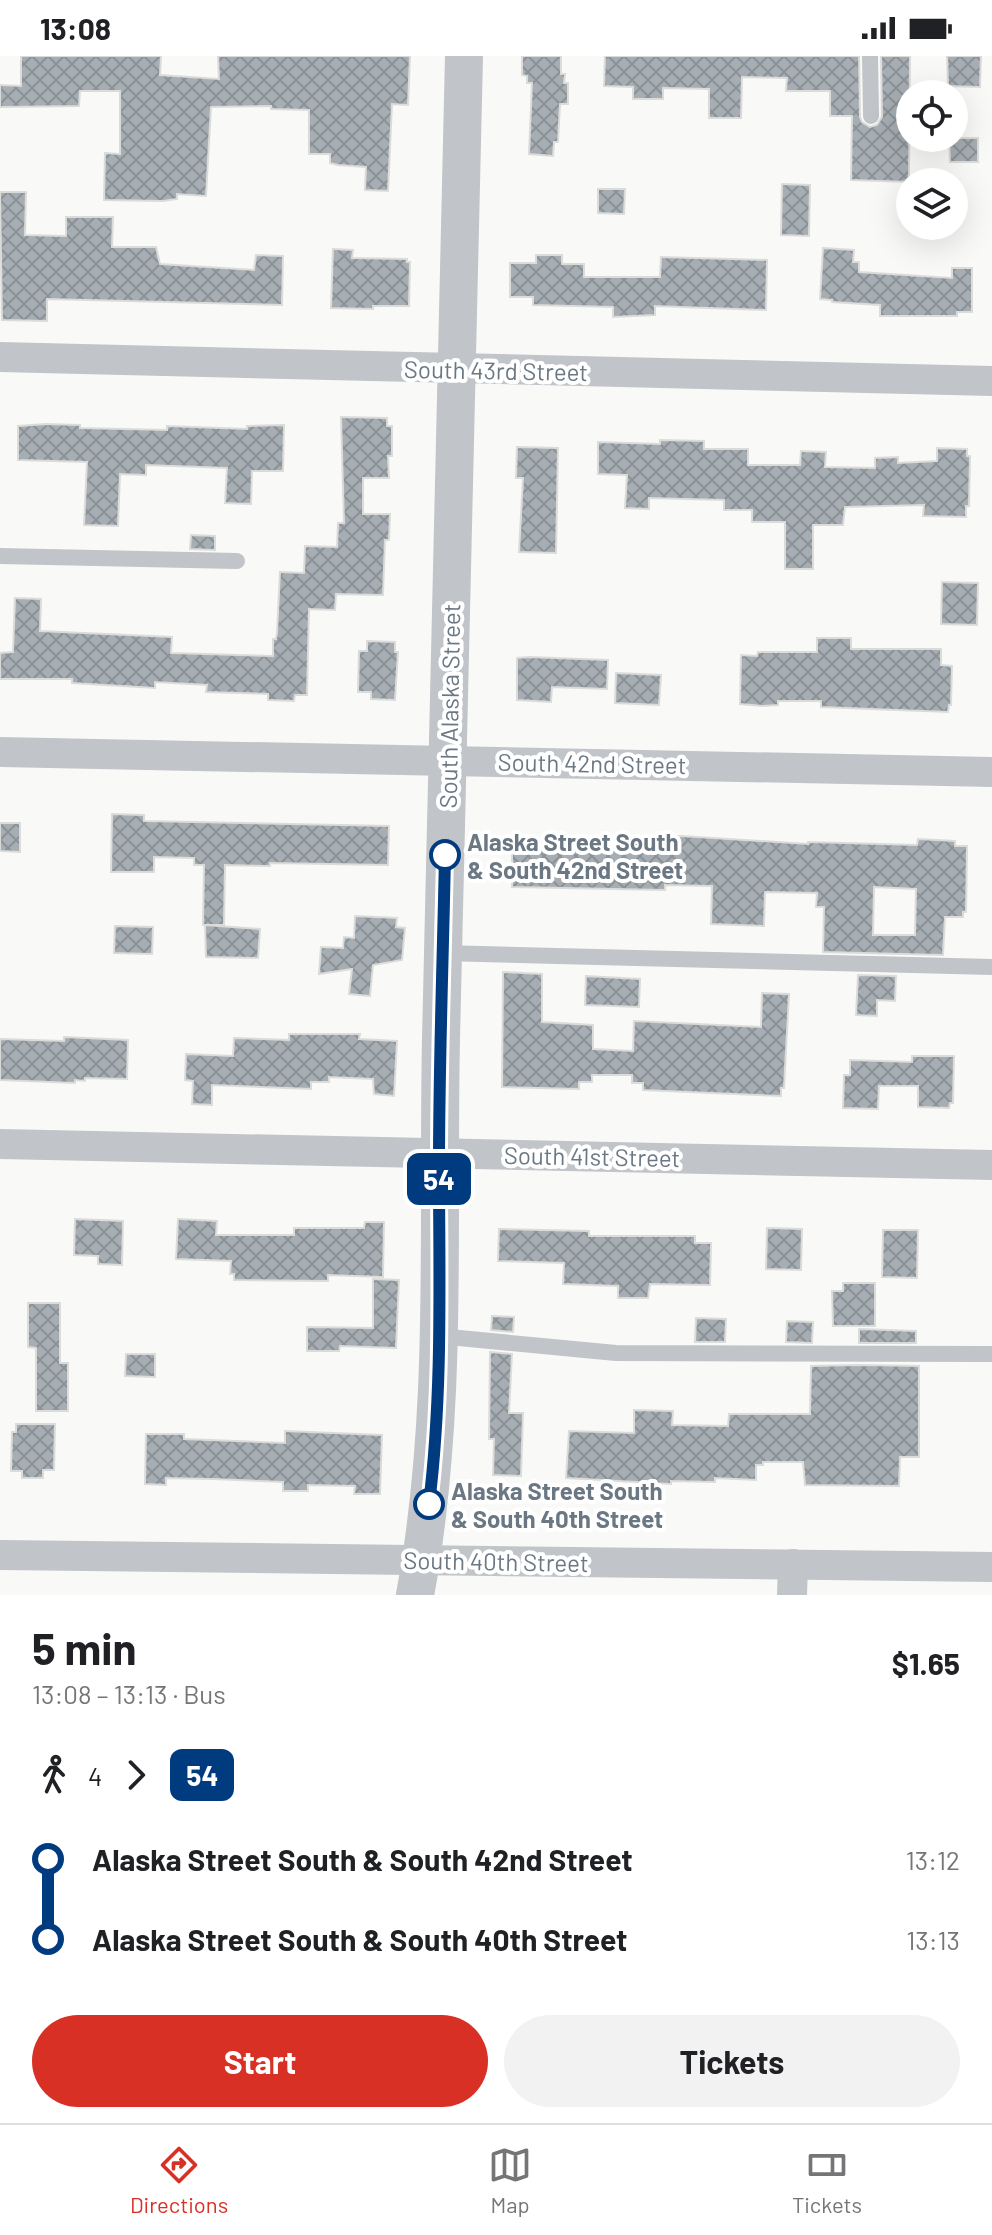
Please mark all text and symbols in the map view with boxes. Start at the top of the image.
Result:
text: 13:08 [40,10,111,46]
map controls [896,80,968,240]
button: locate [896,80,968,152]
button: layers [896,168,968,240]
street label: South 43rd Street [404,354,588,386]
street label: South Alaska Street [433,603,465,809]
street label: South 42nd Street [497,747,687,779]
place label: Alaska Street South & South 42nd Street [467,827,683,884]
marker: Alaska Street South & South 42nd Street [430,840,460,870]
street label: South 41st Street [504,1140,680,1172]
line badge: 54 [403,1153,475,1205]
text: 54 [423,1162,455,1196]
place label: Alaska Street South & South 40th Street [451,1476,663,1533]
marker: Alaska Street South & South 40th Street [414,1489,444,1519]
street label: South 40th Street [403,1545,589,1577]
text: 5 min [32,1621,137,1674]
text: $1.65 [892,1645,960,1681]
text: 13:08 – 13:13 · Bus [32,1678,226,1709]
icon: walk [32,1753,76,1797]
icon: forward [114,1753,158,1797]
text: 54 [186,1758,218,1792]
text: 4 [88,1760,102,1791]
text: Alaska Street South & South 42nd Street [92,1841,633,1877]
text: 13:12 [906,1844,960,1875]
text: Alaska Street South & South 40th Street [92,1921,627,1957]
text: 13:13 [906,1924,960,1955]
button: Start [32,2015,488,2107]
button: Tickets [504,2015,960,2107]
tab: Directions [130,2143,228,2217]
tab: Map [488,2143,532,2217]
tab: Tickets [792,2143,862,2217]

